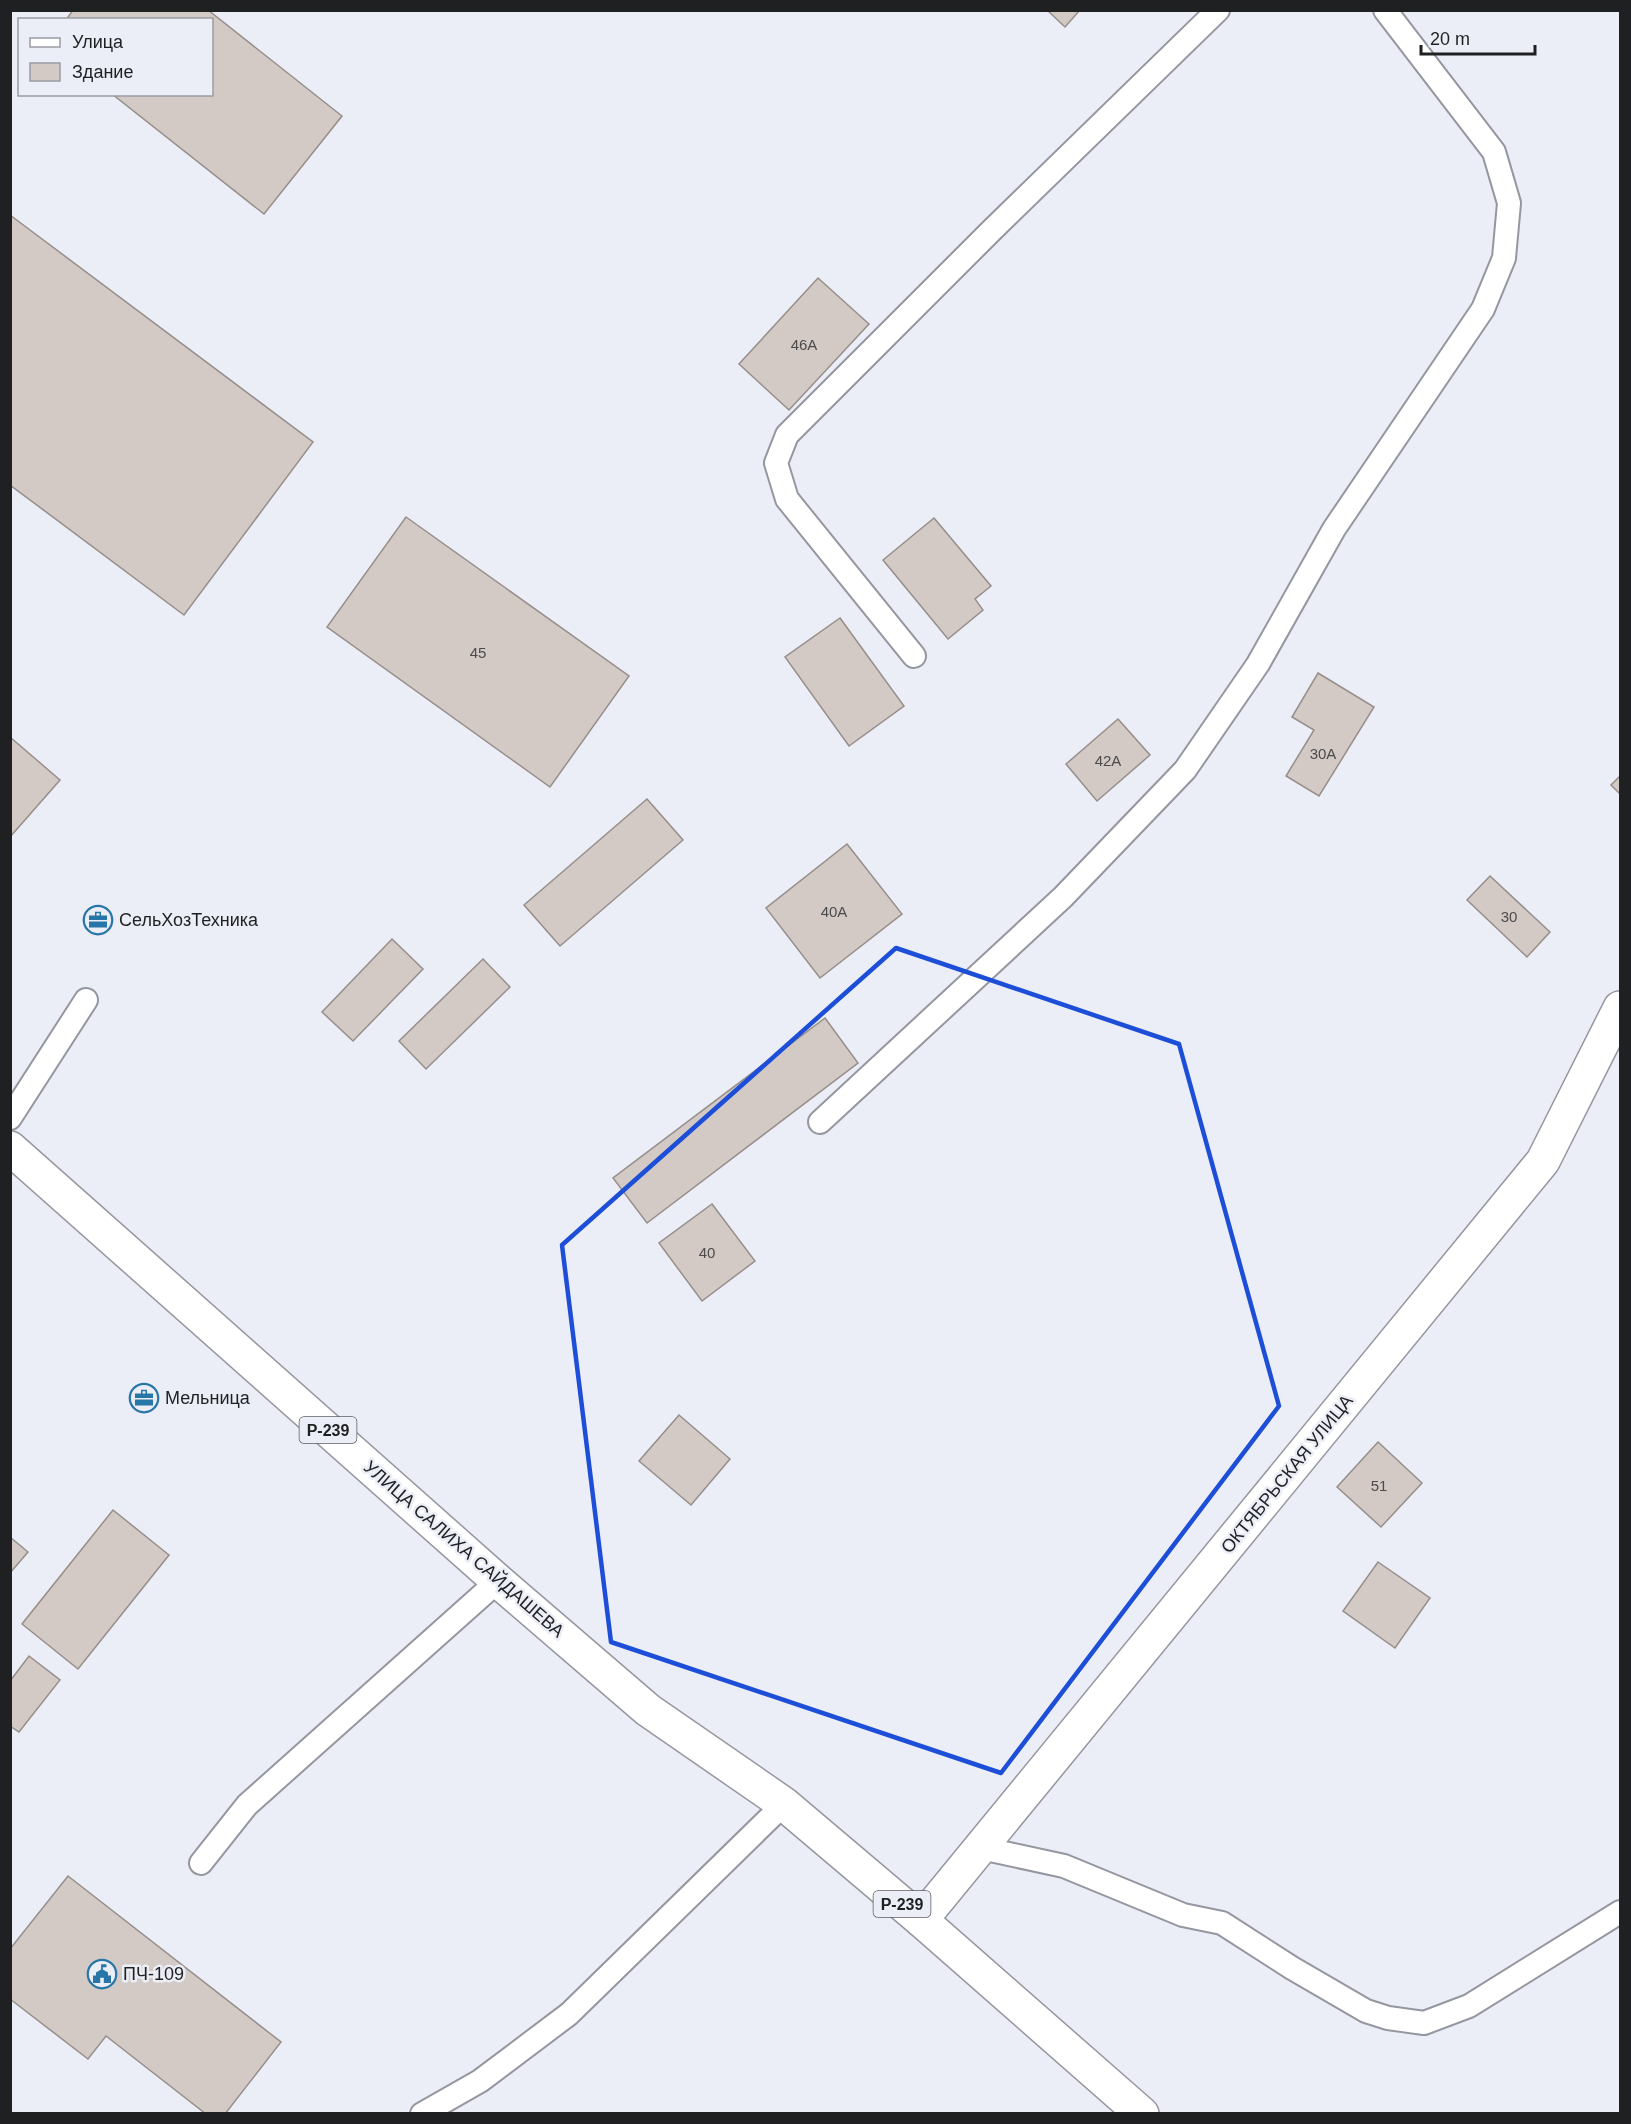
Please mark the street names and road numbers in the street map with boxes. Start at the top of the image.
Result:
street label: ОКТЯБРЬСКАЯ УЛИЦА [1217,1391,1357,1557]
road number: Р-239 [300,1417,356,1443]
street label: УЛИЦА САЛИХА САЙДАШЕВА [360,1456,569,1641]
road number: Р-239 [874,1891,930,1917]

